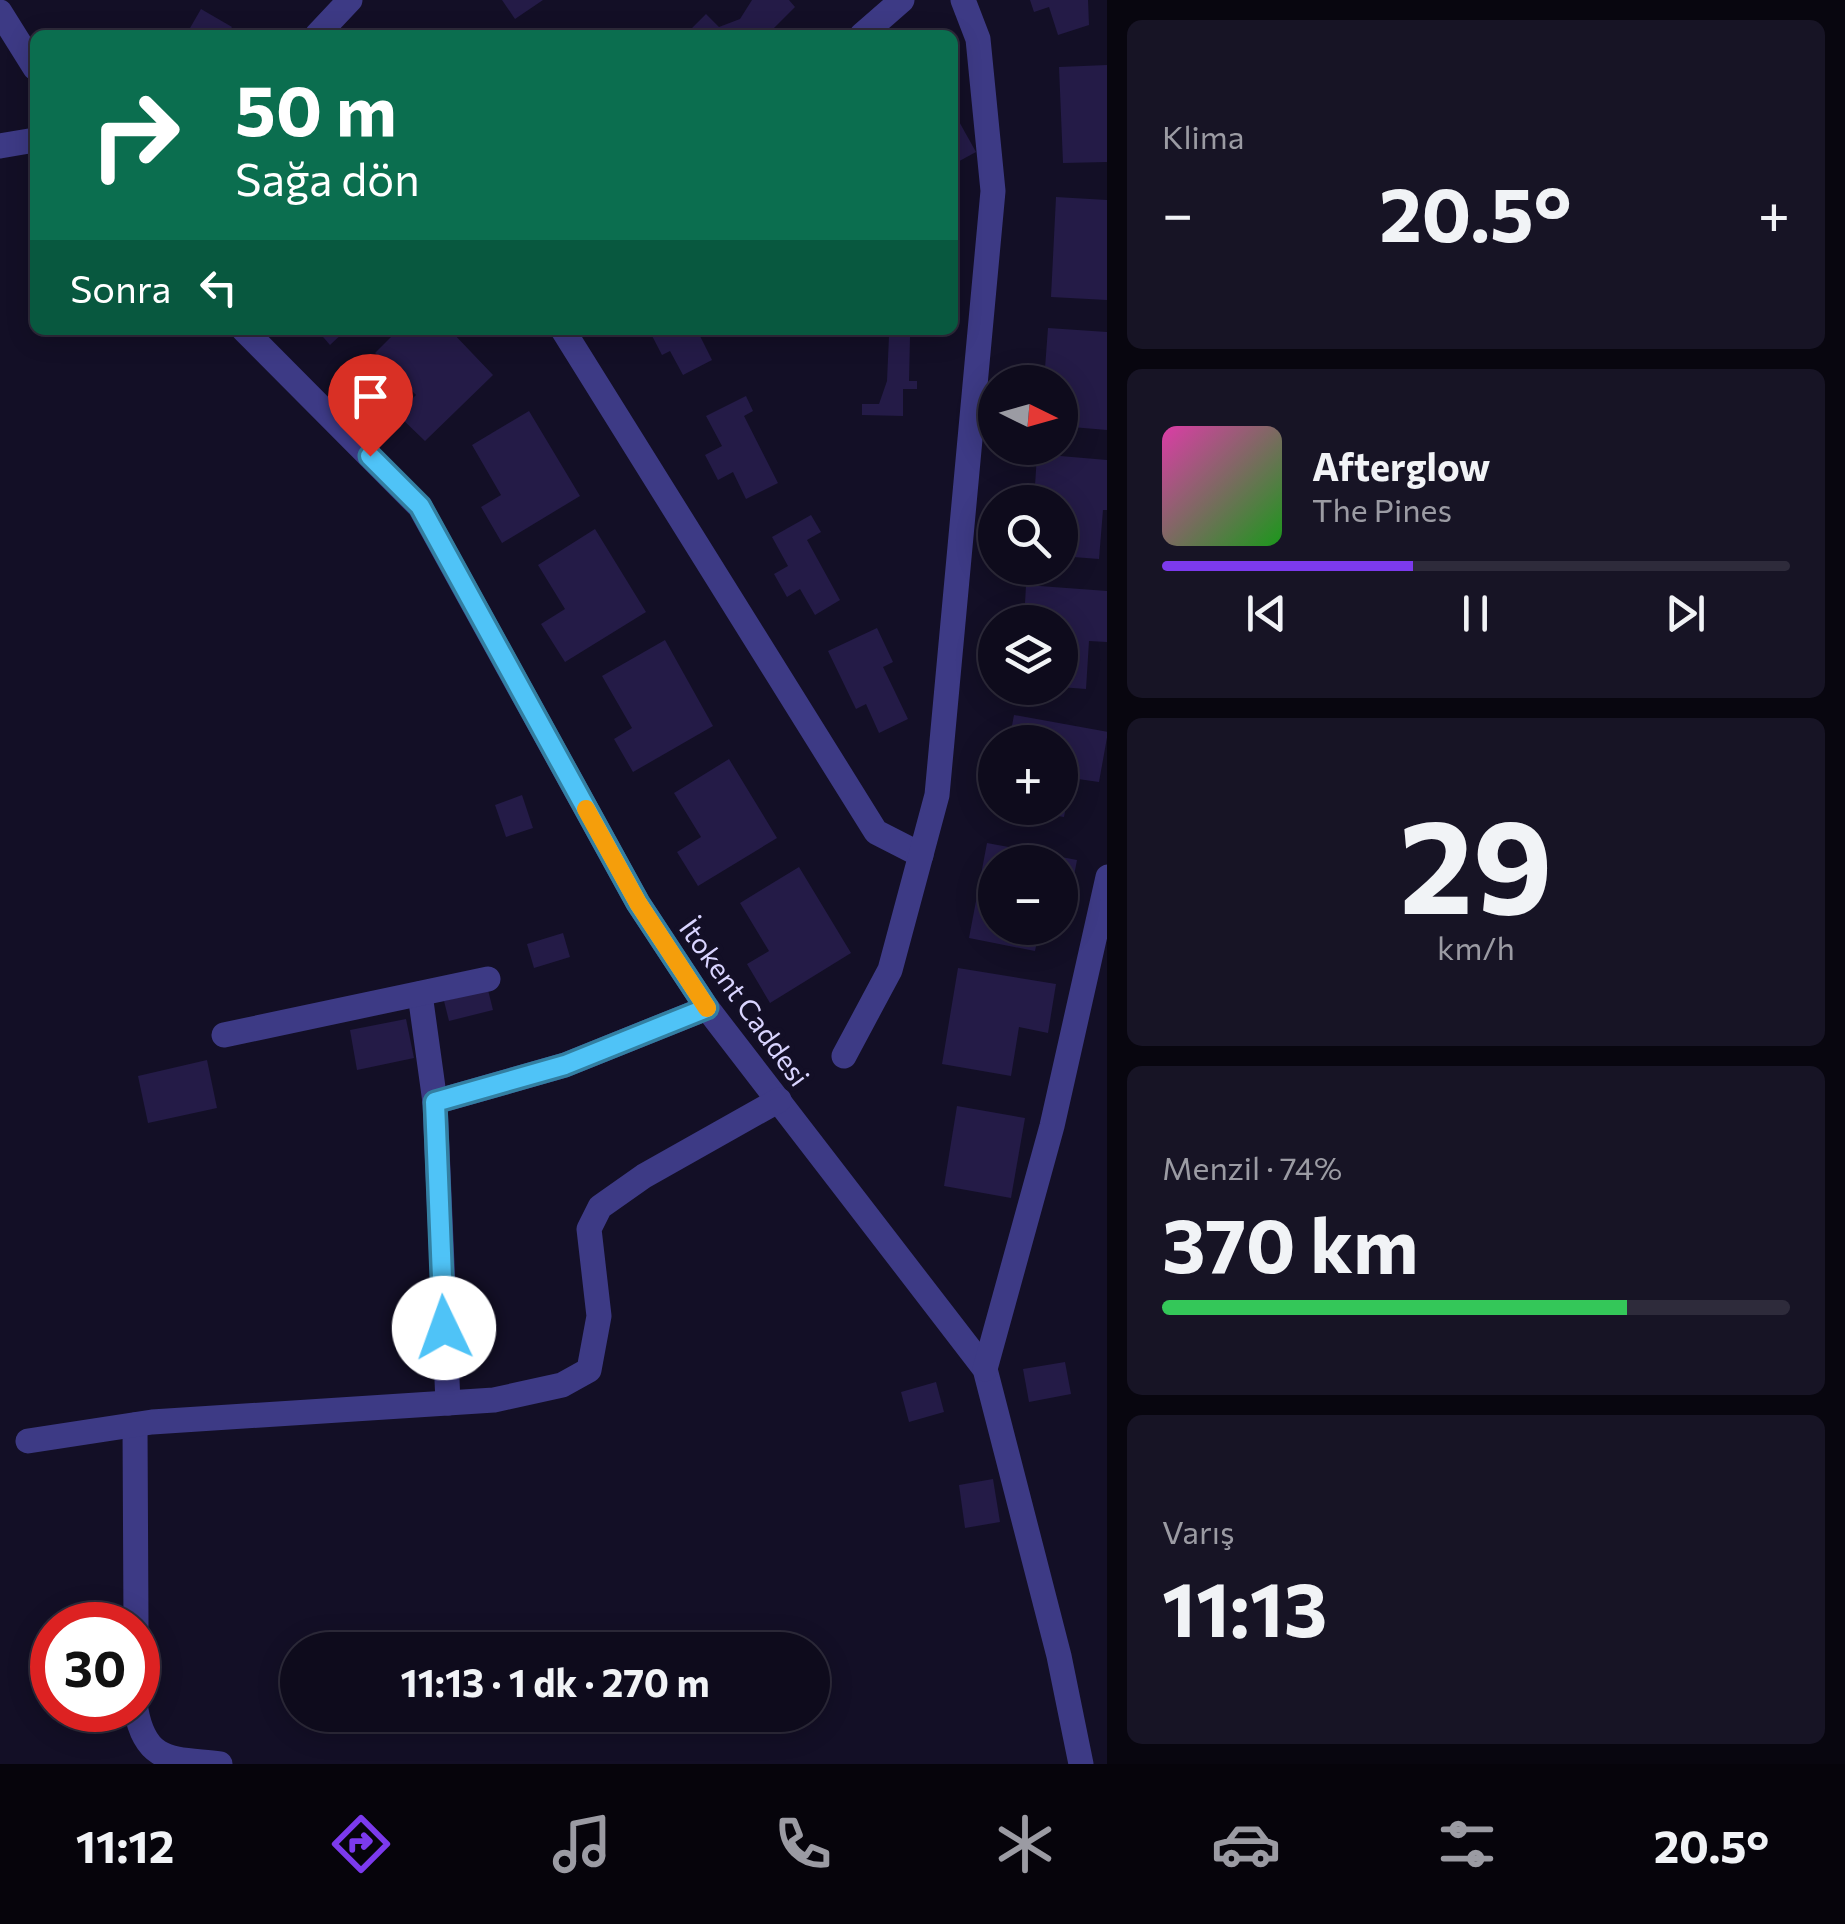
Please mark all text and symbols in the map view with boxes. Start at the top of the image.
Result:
text: 50 m [235,65,397,150]
icon: right [70,70,200,200]
text: Klima [1162,116,1244,156]
text: Sağa dön [235,150,420,205]
text: 20.5° [1379,166,1572,257]
text: − [1162,178,1193,245]
text: + [1758,178,1790,245]
icon: left [191,260,246,315]
text: Sonra [70,264,171,311]
pin [328,354,413,457]
north arrow [978,365,1078,465]
map controls [978,365,1078,945]
icon: arrive [343,369,398,424]
text: Afterglow [1312,442,1490,489]
button: search [978,485,1078,585]
text: The Pines [1312,489,1452,529]
icon: previous [1239,586,1294,641]
icon: pause [1448,586,1503,641]
icon: next [1658,586,1713,641]
button: layers [978,605,1078,705]
button: + [978,725,1078,825]
text: 29 [1399,782,1553,941]
button: − [978,845,1078,945]
street label: İtokent Caddesi [673,912,817,1092]
text: km/h [1437,927,1515,967]
text: Menzil · 74% [1162,1147,1342,1187]
text: 370 km [1162,1197,1418,1288]
position arrow [392,1276,496,1380]
text: Varış [1162,1511,1235,1551]
text: 11:13 [1162,1561,1327,1652]
speed limit sign: 30 [30,1602,160,1732]
text: 11:13 · 1 dk · 270 m [400,1658,710,1705]
icon: directions [326,1809,396,1879]
icon: music [547,1809,617,1879]
icon: phone [768,1809,838,1879]
icon: climate [990,1809,1060,1879]
icon: car [1211,1809,1281,1879]
icon: filters [1432,1809,1502,1879]
text: 11:12 [76,1817,174,1872]
text: 20.5° [1654,1817,1769,1872]

